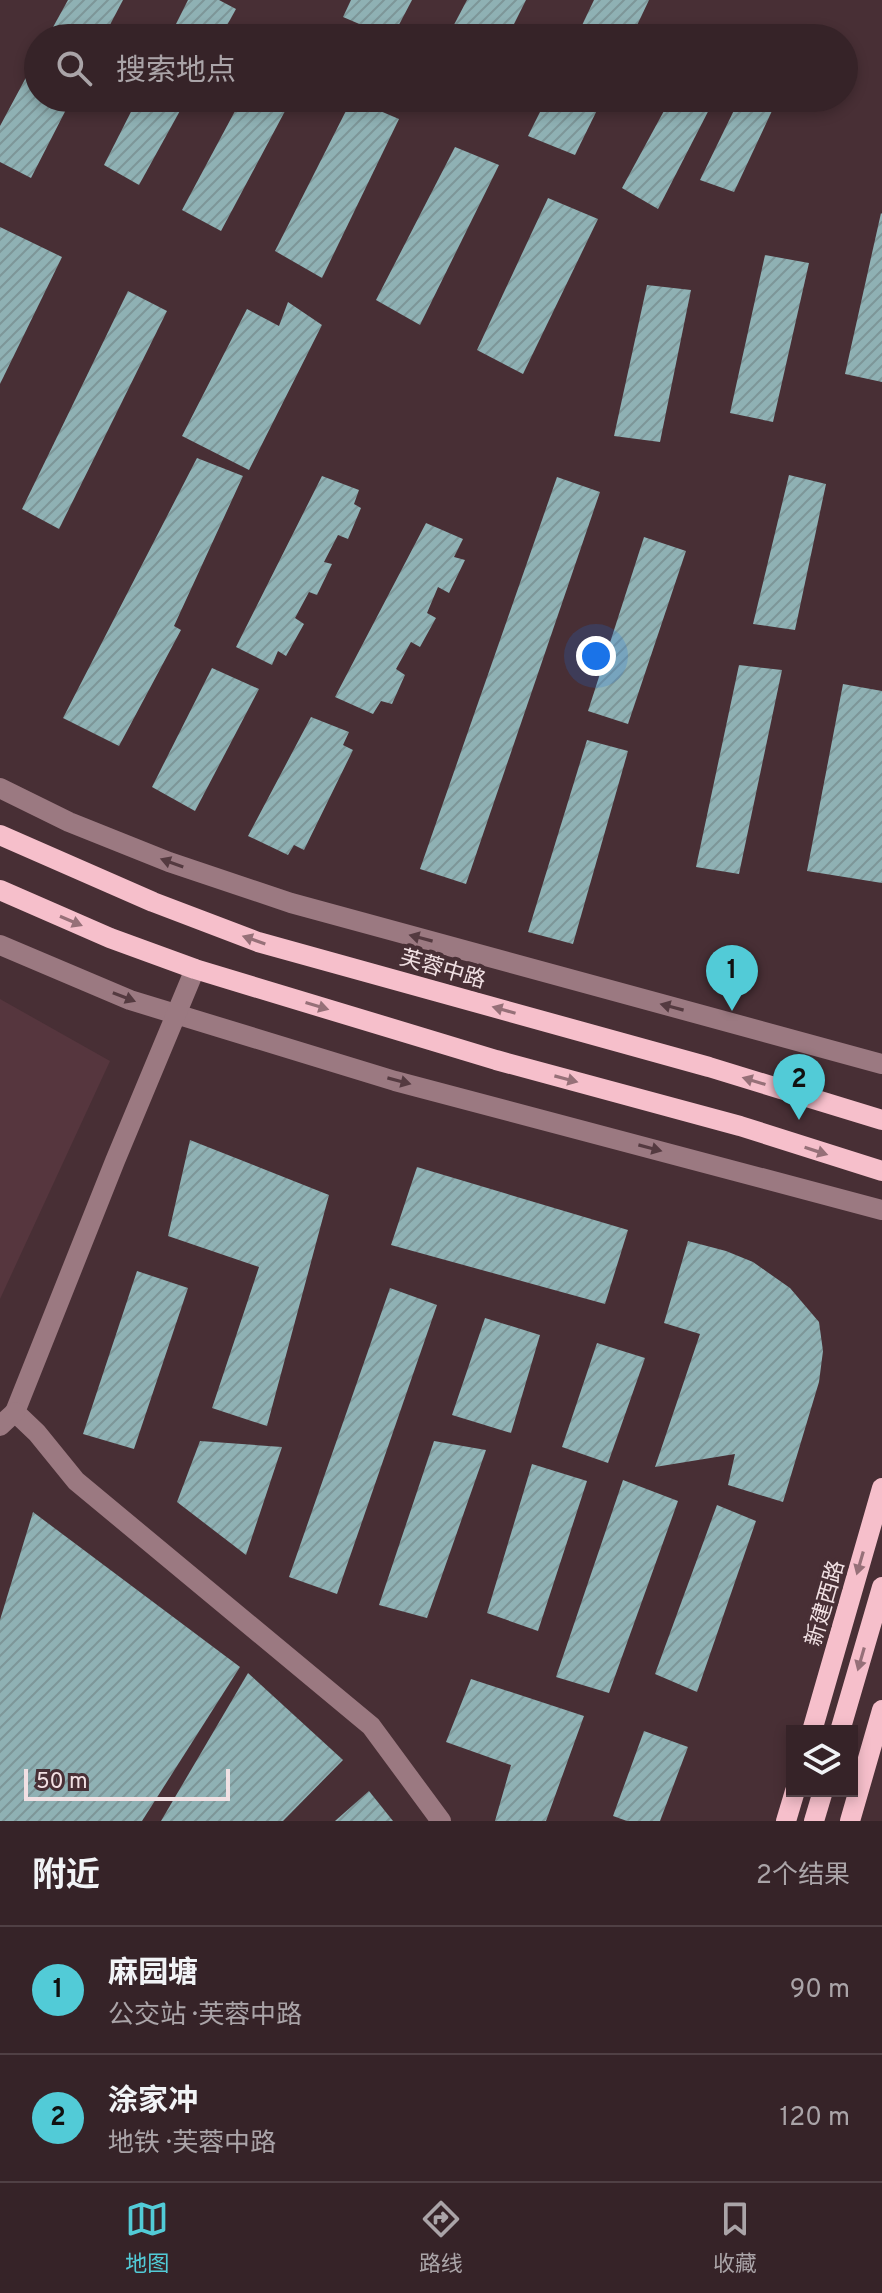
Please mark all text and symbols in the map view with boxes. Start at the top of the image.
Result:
search box [24,24,858,112]
icon: search [52,46,96,90]
text: 搜索地点 [116,54,236,91]
your location [576,636,616,676]
one-way arrow [160,856,184,869]
one-way arrow [59,915,83,928]
one-way arrow [408,932,433,944]
one-way arrow [241,933,265,945]
street label: 芙蓉中路 [396,945,488,996]
pin: 1 [706,945,758,1011]
one-way arrow [112,991,136,1004]
one-way arrow [305,1000,329,1013]
one-way arrow [659,1000,683,1013]
one-way arrow [491,1003,515,1016]
pin: 2 [773,1054,825,1120]
one-way arrow [554,1074,579,1086]
one-way arrow [742,1074,766,1087]
one-way arrow [386,1076,411,1088]
one-way arrow [638,1142,663,1154]
one-way arrow [805,1145,829,1157]
one-way arrow [854,1550,866,1575]
street label: 新建西路 [801,1558,852,1650]
one-way arrow [854,1647,867,1671]
map controls [786,1725,858,1797]
button: layers [786,1725,858,1797]
scale bar [24,1765,230,1801]
text: 50 m [36,1769,88,1796]
text: 附近 [32,1856,100,1899]
text: 2个结果 [756,1860,850,1893]
text: 麻园塘 [108,1956,198,1993]
text: 1 [53,1974,63,2007]
text: 90 m [790,1974,850,2007]
text: 公交站 · 芙蓉中路 [108,2000,302,2033]
text: 涂家冲 [108,2084,198,2121]
text: 2 [50,2102,66,2135]
text: 120 m [780,2102,850,2135]
text: 地铁 · 芙蓉中路 [108,2128,276,2161]
tab: 地图 [125,2197,169,2279]
tab: 路线 [419,2197,463,2279]
tab: 收藏 [713,2197,757,2279]

